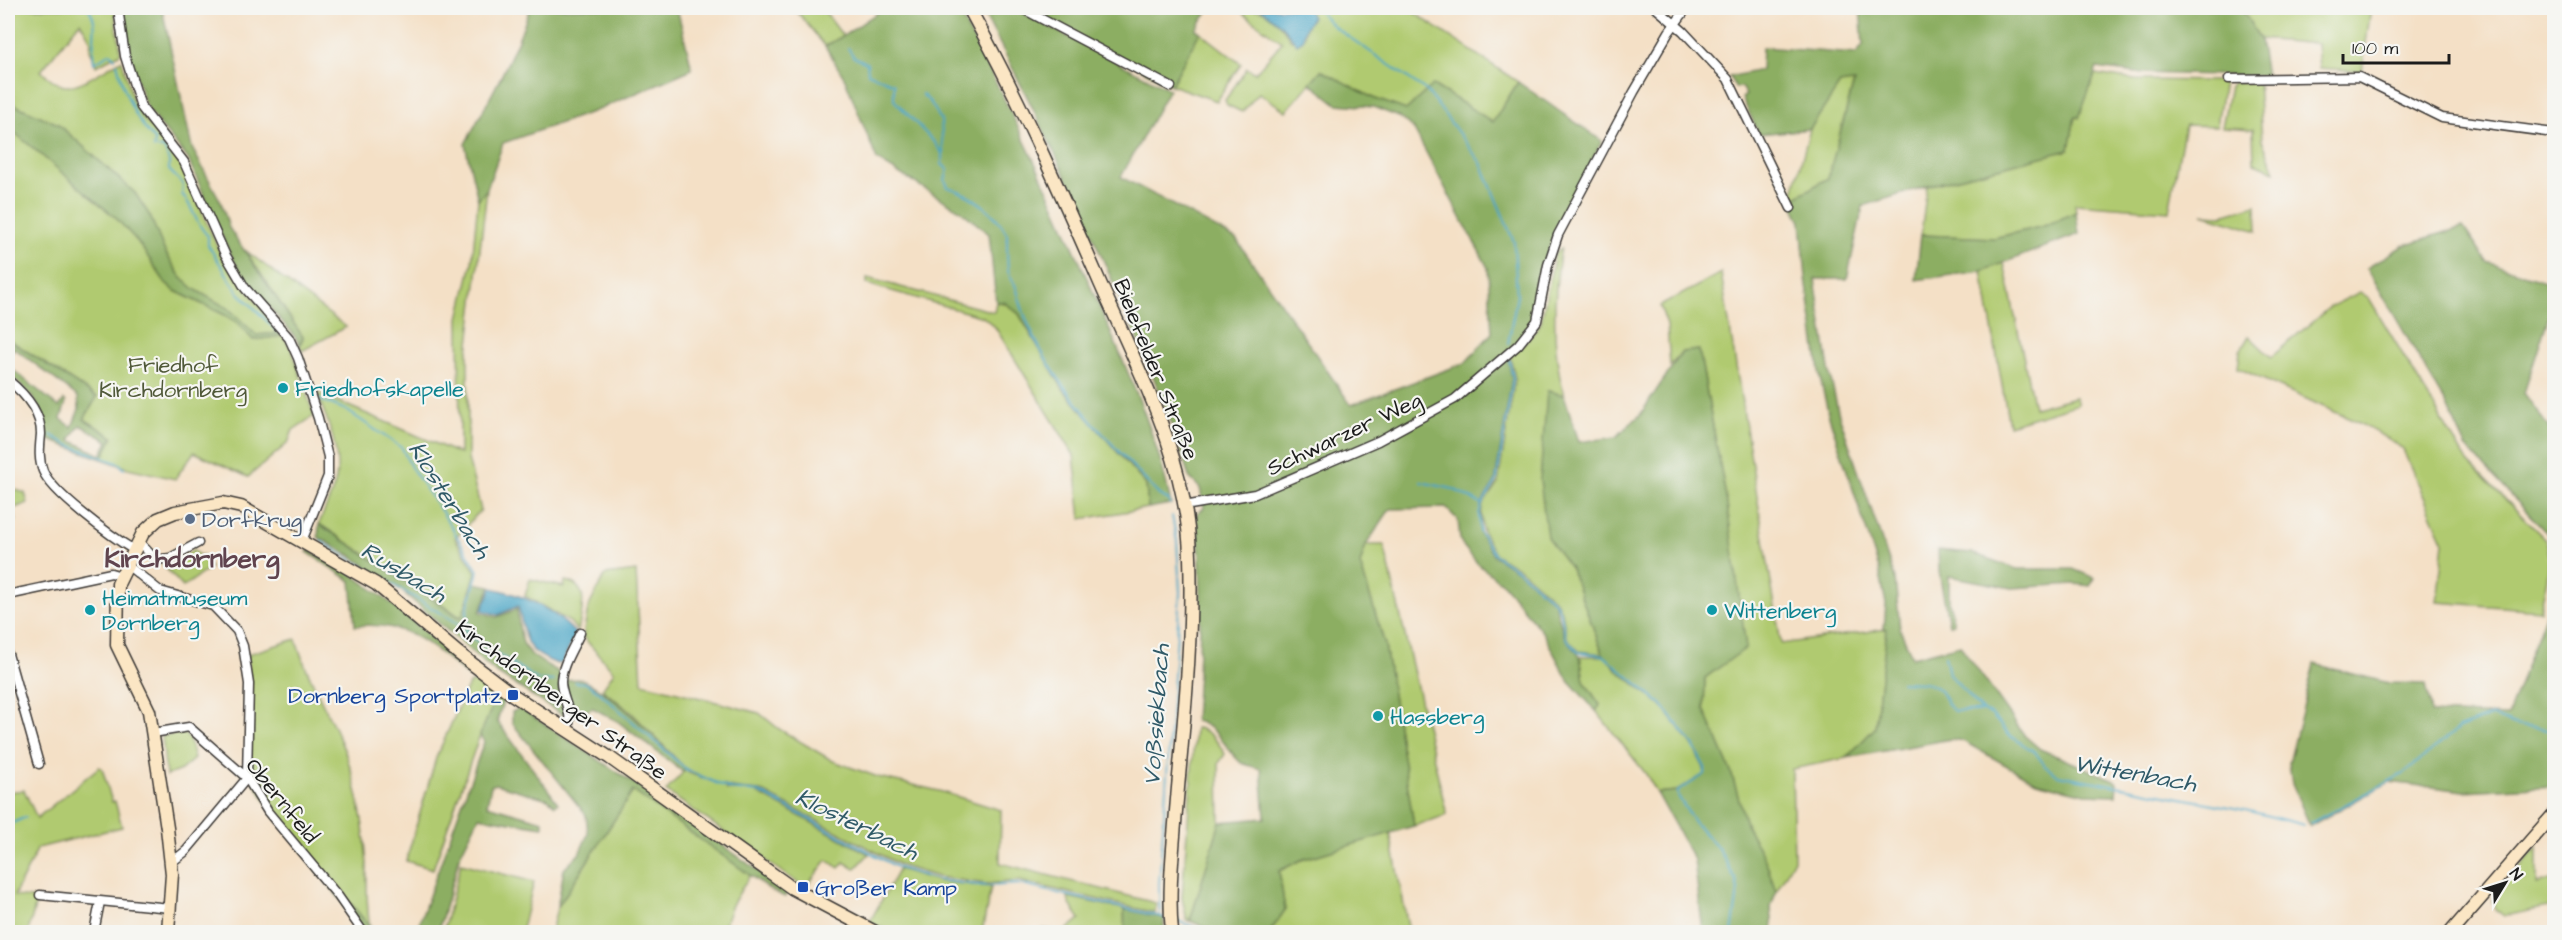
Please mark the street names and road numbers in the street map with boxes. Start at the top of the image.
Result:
street label: Bielefelder Straße [1105,274,1206,465]
street label: Schwarzer Weg [1262,385,1428,485]
street label: Kirchdornberger Straße [448,613,673,789]
street label: Obernfeld [238,752,326,850]

